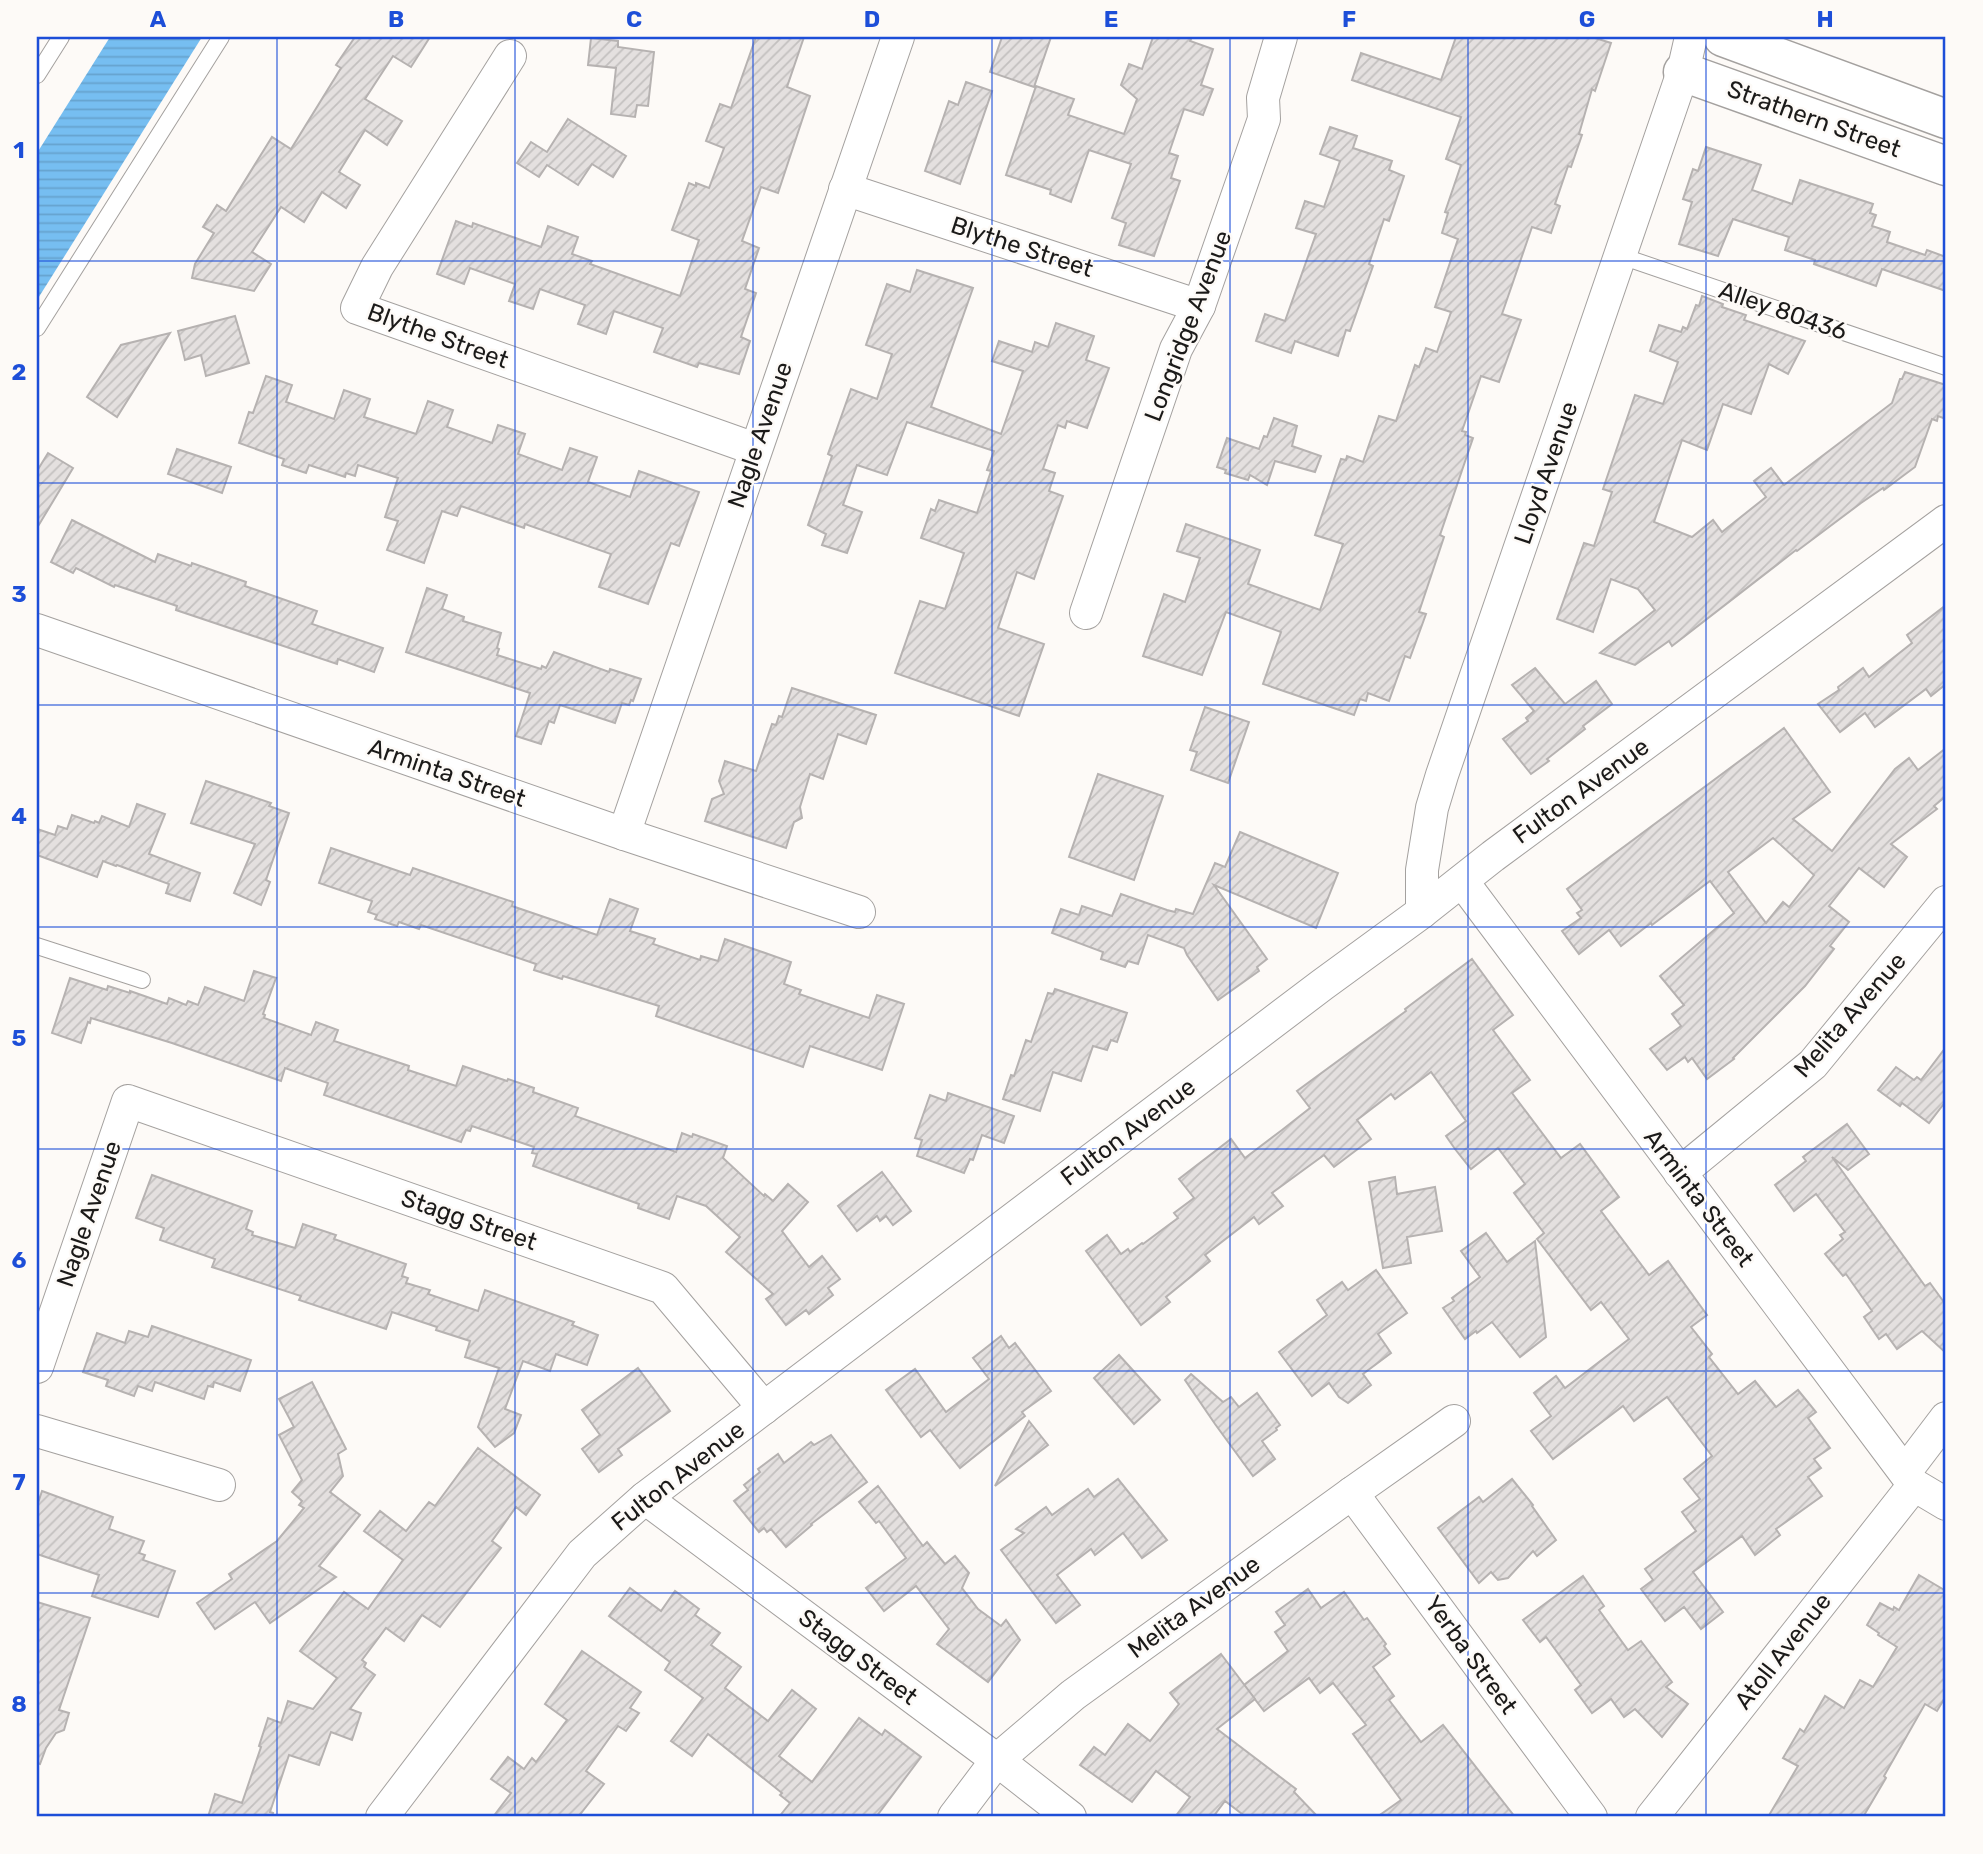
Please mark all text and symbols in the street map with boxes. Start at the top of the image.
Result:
text: A [150,5,167,33]
text: B [388,5,404,33]
text: C [626,5,642,33]
text: D [864,5,880,33]
text: E [1104,5,1118,33]
text: F [1342,5,1356,33]
text: G [1579,5,1595,33]
text: H [1816,5,1834,33]
street label: Strathern Street [1723,75,1905,163]
text: 1 [13,136,25,164]
street label: Blythe Street [947,211,1097,283]
street label: Longridge Avenue [1139,227,1237,425]
street label: Alley 80436 [1715,276,1851,346]
street label: Blythe Street [364,298,512,374]
text: 2 [12,358,26,386]
street label: Nagle Avenue [722,358,798,512]
street label: Lloyd Avenue [1508,398,1584,548]
text: 3 [11,580,27,608]
street label: Fulton Avenue [1508,732,1654,850]
street label: Arminta Street [365,733,529,813]
text: 4 [11,802,27,830]
street label: Melita Avenue [1788,947,1912,1083]
text: 5 [12,1024,27,1052]
street label: Fulton Avenue [1055,1072,1201,1192]
street label: Arminta Street [1638,1124,1760,1272]
street label: Nagle Avenue [51,1137,127,1291]
street label: Stagg Street [398,1184,540,1256]
text: 6 [12,1246,27,1274]
street label: Fulton Avenue [606,1415,750,1537]
text: 7 [12,1468,26,1496]
street label: Melita Avenue [1123,1550,1265,1664]
street label: Atoll Avenue [1729,1587,1837,1715]
street label: Yerba Street [1419,1591,1523,1719]
street label: Stagg Street [793,1603,923,1711]
text: 8 [11,1690,27,1718]

